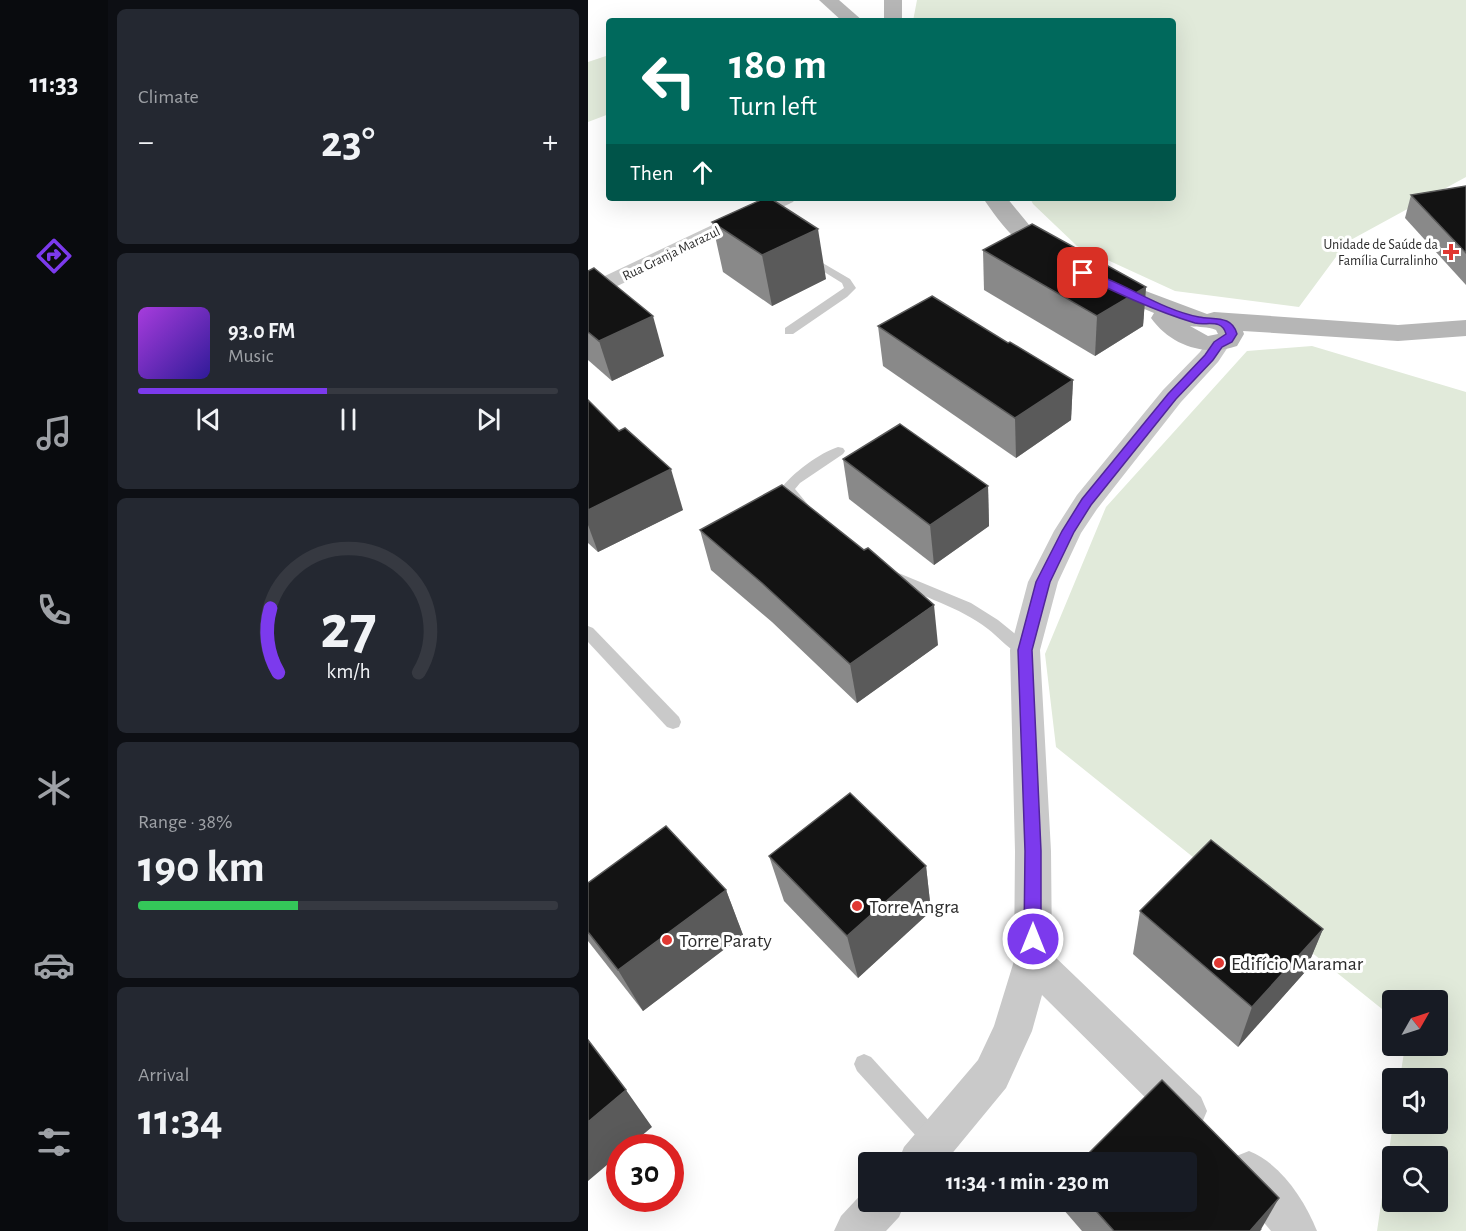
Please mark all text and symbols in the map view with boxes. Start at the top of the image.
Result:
icon: left [630,42,708,120]
text: 180 m [729,44,827,86]
text: 11:33 [30,70,78,97]
text: Climate [138,87,199,107]
text: Turn left [729,93,817,120]
text: 23° [321,120,375,165]
text: − [138,126,154,159]
text: + [542,126,558,159]
icon: ahead [686,156,719,189]
text: Then [630,162,674,184]
street label: Rua Granja Marazul [621,224,722,284]
icon: directions [33,235,75,277]
place label: Unidade de Saúde da Família Curralinho [1324,238,1439,268]
marker: Unidade de Saúde da Família Curralinho [1442,243,1460,261]
pin [1057,247,1108,298]
icon: arrive [1066,256,1099,289]
text: 93.0 FM [228,320,295,342]
text: Music [228,346,274,366]
icon: previous [192,403,225,436]
icon: pause [332,403,365,436]
icon: next [472,403,505,436]
icon: music [33,412,75,454]
icon: phone [33,589,75,631]
text: 27 [320,597,376,659]
text: km/h [326,661,370,682]
icon: climate [33,767,75,809]
text: Range · 38% [138,812,232,832]
text: 190 km [138,845,265,890]
place label: Torre Angra [869,897,959,917]
marker: Torre Angra [850,899,864,913]
position arrow [1001,907,1065,971]
place label: Torre Paraty [679,931,772,951]
marker: Torre Paraty [660,933,674,947]
icon: car [33,944,75,986]
place label: Edifício Maramar [1231,954,1364,974]
marker: Edifício Maramar [1212,956,1226,970]
north arrow [1382,990,1448,1056]
map controls [1382,990,1448,1212]
text: Arrival [138,1065,189,1085]
button: sound [1382,1068,1448,1134]
text: 11:34 [138,1098,223,1143]
icon: filters [33,1121,75,1163]
speed limit sign: 30 [606,1134,684,1212]
button: search [1382,1146,1448,1212]
text: 11:34 · 1 min · 230 m [946,1171,1109,1193]

